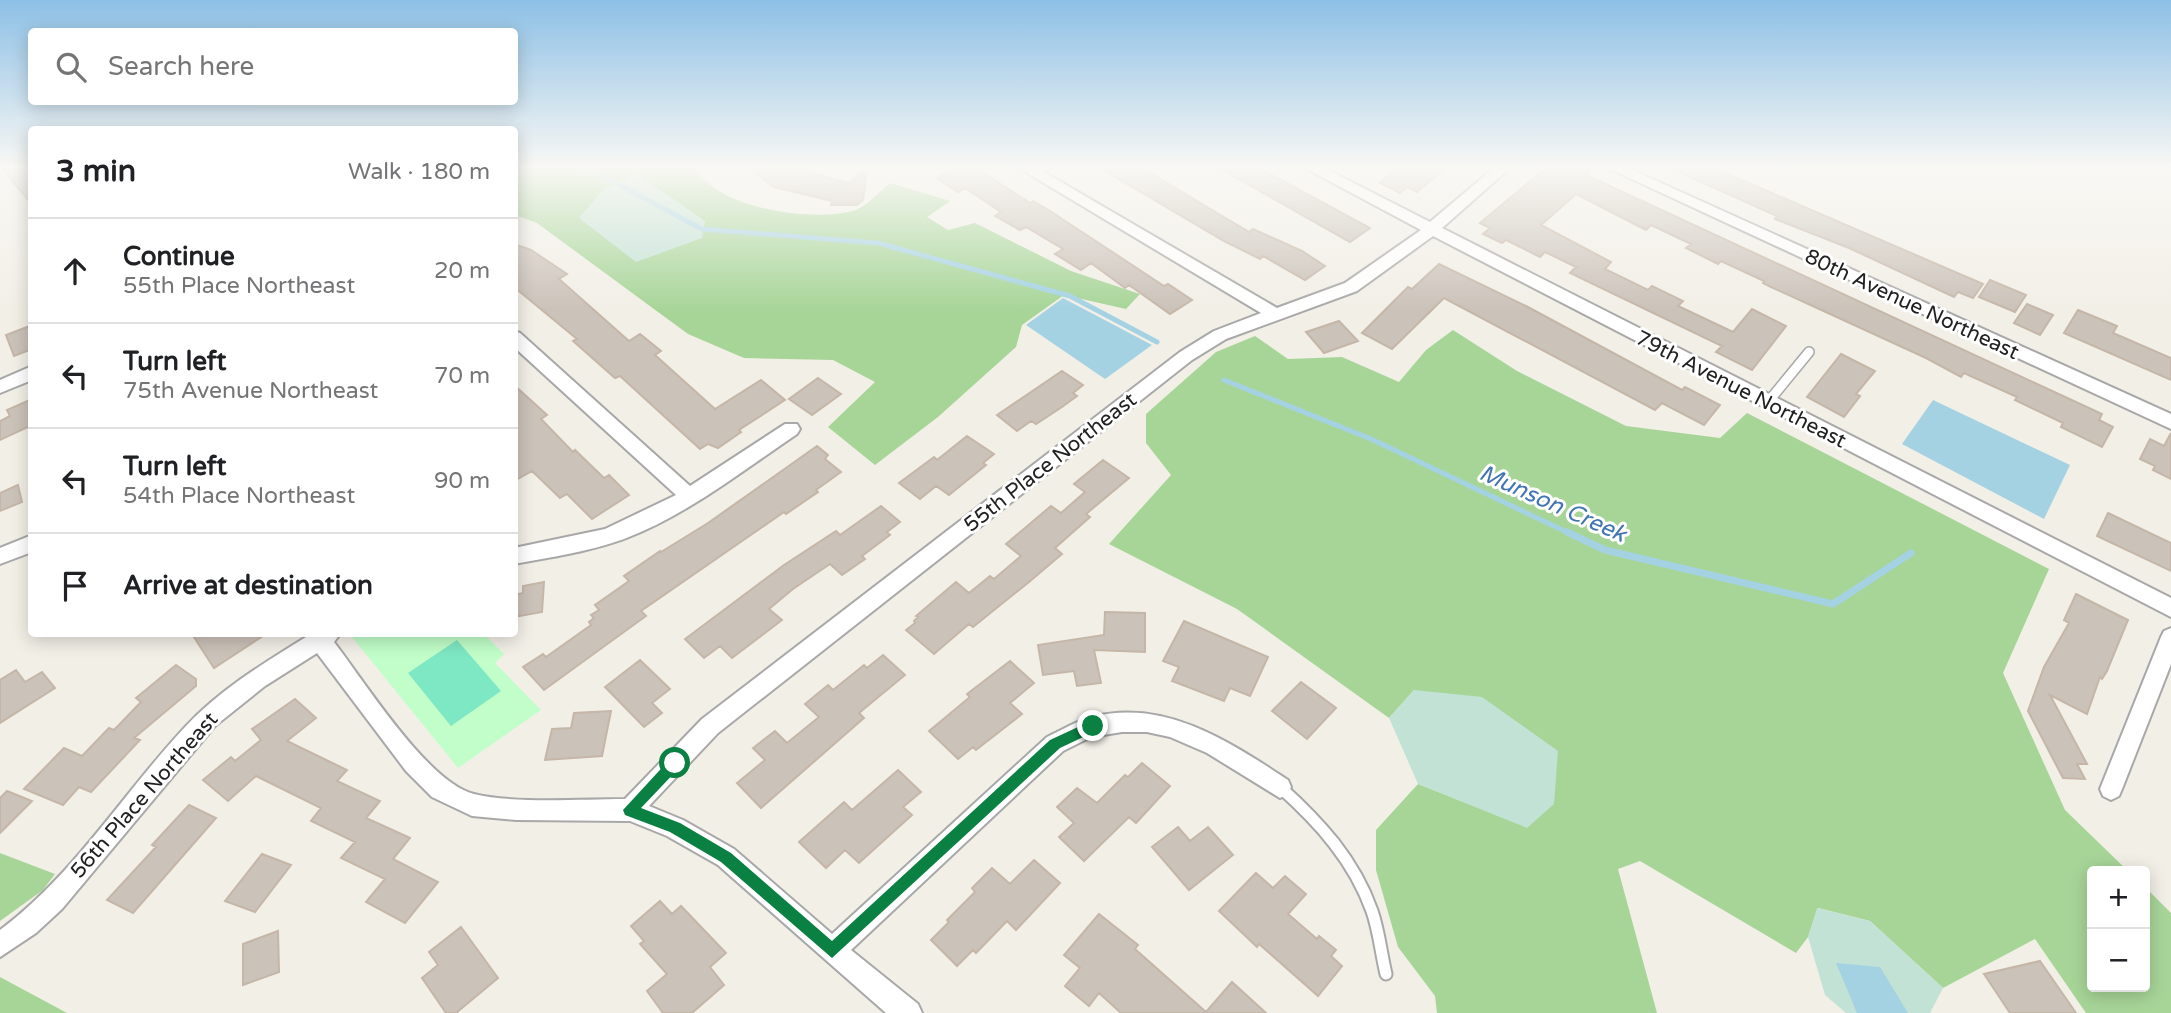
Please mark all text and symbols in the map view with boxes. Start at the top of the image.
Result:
search box [28,28,518,105]
icon: search [52,48,90,86]
text: Search here [108,51,254,82]
text: 3 min [56,153,136,190]
text: Walk · 180 m [348,158,490,186]
text: Continue [123,241,235,272]
street label: 80th Avenue Northeast [1801,244,2023,365]
icon: ahead [56,252,94,290]
text: 20 m [434,257,490,285]
text: 55th Place Northeast [123,272,355,300]
street label: 79th Avenue Northeast [1631,325,1850,454]
text: Turn left [123,346,226,377]
icon: left [56,357,94,395]
text: 70 m [434,362,490,390]
text: 75th Avenue Northeast [123,377,378,405]
street label: 55th Place Northeast [959,387,1142,538]
text: Turn left [123,451,226,482]
water label: Munson Creek [1475,459,1632,549]
icon: left [56,462,94,500]
text: 90 m [434,467,490,495]
text: 54th Place Northeast [123,482,355,510]
icon: arrive [56,567,94,605]
text: Arrive at destination [123,570,373,601]
street label: 56th Place Northeast [65,707,223,884]
route end [1077,710,1108,741]
route start [659,747,690,778]
map controls [2087,866,2150,992]
button: + [2087,866,2150,929]
button: − [2087,929,2150,992]

